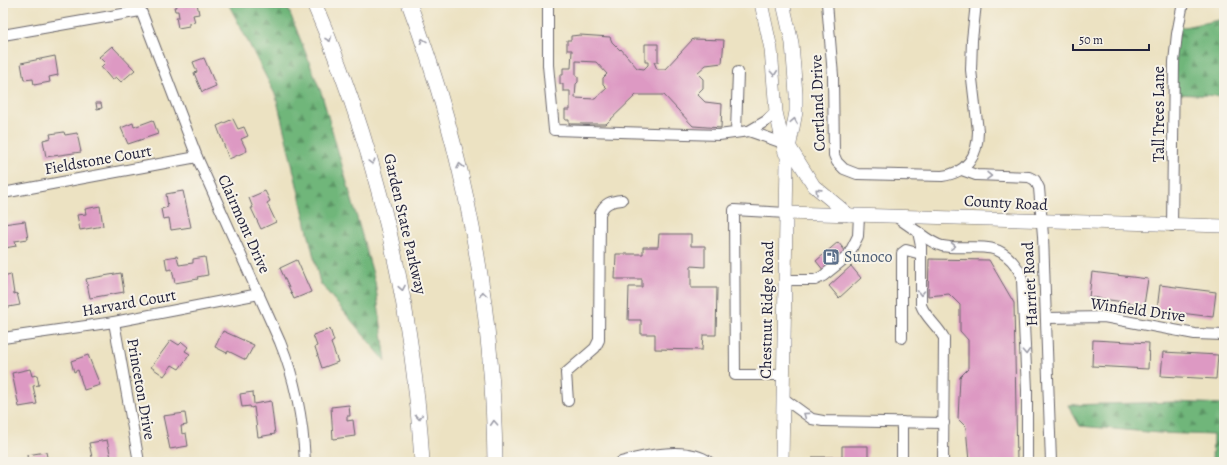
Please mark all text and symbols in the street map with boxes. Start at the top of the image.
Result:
scale bar [1073,26,1149,52]
text: 50 m [1079,32,1103,48]
one-way arrow [325,35,333,42]
one-way arrow [420,38,428,45]
street label: Cortland Drive [805,54,831,152]
street label: Tall Trees Lane [1148,66,1170,162]
one-way arrow [770,70,779,76]
one-way arrow [790,118,798,124]
street label: Fieldstone Court [43,140,153,180]
street label: Garden State Parkway [378,151,432,297]
one-way arrow [367,158,376,165]
one-way arrow [456,163,464,169]
street label: Clairmont Drive [212,171,276,277]
one-way arrow [986,172,992,180]
one-way arrow [816,188,823,195]
street label: County Road [963,190,1049,216]
street label: Chestnut Ridge Road [755,241,779,379]
street label: Harriet Road [1017,241,1043,327]
one-way arrow [950,242,956,251]
place label: Sunoco [844,246,892,268]
fuel station icon: Sunoco [821,247,841,267]
street label: Harvard Court [80,284,178,322]
one-way arrow [397,285,406,291]
one-way arrow [479,290,488,297]
one-way arrow [917,290,925,296]
street label: Winfield Drive [1088,292,1187,328]
street label: Princeton Drive [121,336,161,442]
one-way arrow [1021,349,1030,355]
one-way arrow [804,412,811,419]
one-way arrow [415,414,424,420]
one-way arrow [490,420,498,426]

